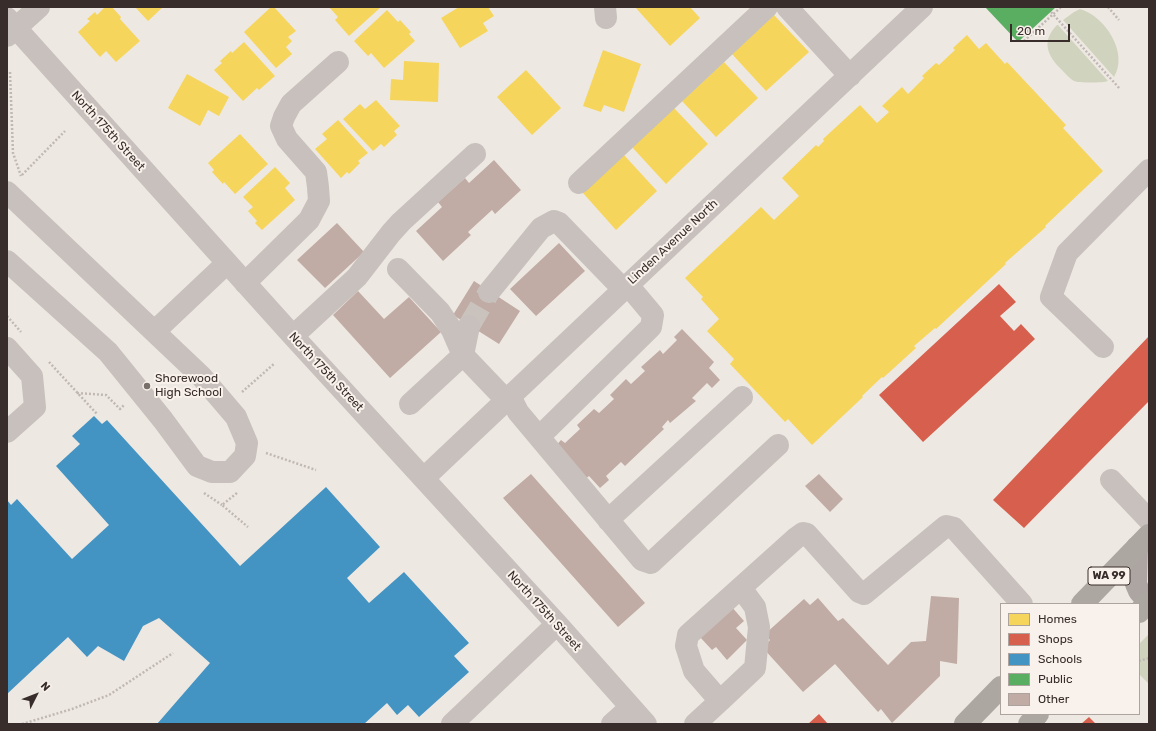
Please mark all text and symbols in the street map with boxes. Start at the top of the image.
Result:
scale bar [1012,16,1072,42]
text: 20 m [1017,24,1045,38]
street label: North 175th Street [68,88,148,174]
street label: Linden Avenue North [625,197,721,287]
street label: North 175th Street [286,330,366,414]
place label: Shorewood High School [155,372,222,400]
marker: Shorewood High School [142,381,152,391]
road number: WA 99 [1088,567,1130,585]
street label: North 175th Street [504,568,584,654]
legend [1000,603,1140,715]
text: Homes [1038,612,1077,626]
text: Shops [1038,632,1073,646]
text: Schools [1038,652,1082,666]
text: Public [1038,672,1073,686]
north arrow [16,675,56,715]
text: N [38,679,53,694]
text: Other [1038,692,1069,706]

